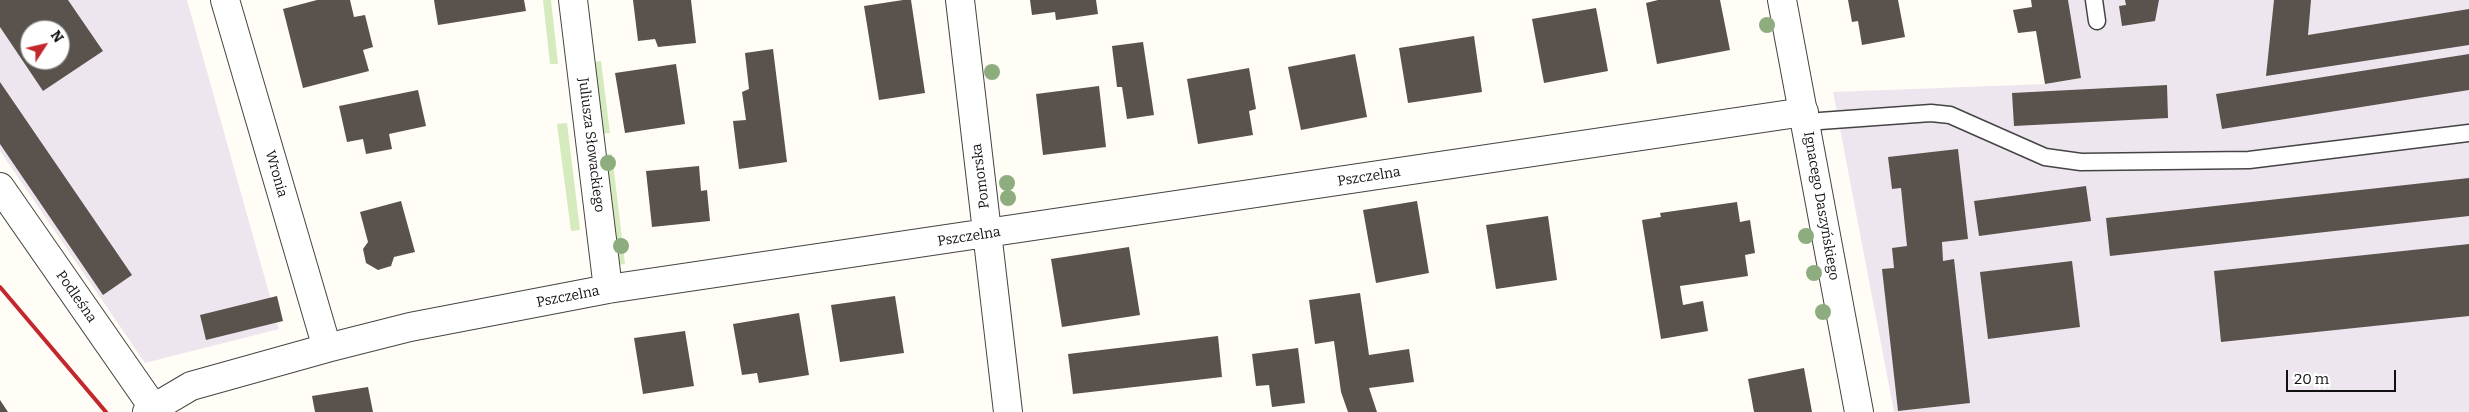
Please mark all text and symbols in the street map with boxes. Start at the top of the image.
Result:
north arrow [20,20,70,70]
text: N [47,27,67,46]
street label: Juliusza Słowackiego [574,77,608,213]
street label: Ignacego Daszyńskiego [1800,130,1842,282]
street label: Pomorska [969,142,993,210]
street label: Wronia [261,149,291,199]
street label: Pszczelna [1336,164,1402,190]
street label: Pszczelna [936,224,1002,250]
street label: Podleśna [52,268,100,326]
street label: Pszczelna [535,283,601,311]
scale bar [2289,360,2399,392]
text: 20 m [2294,370,2329,388]

